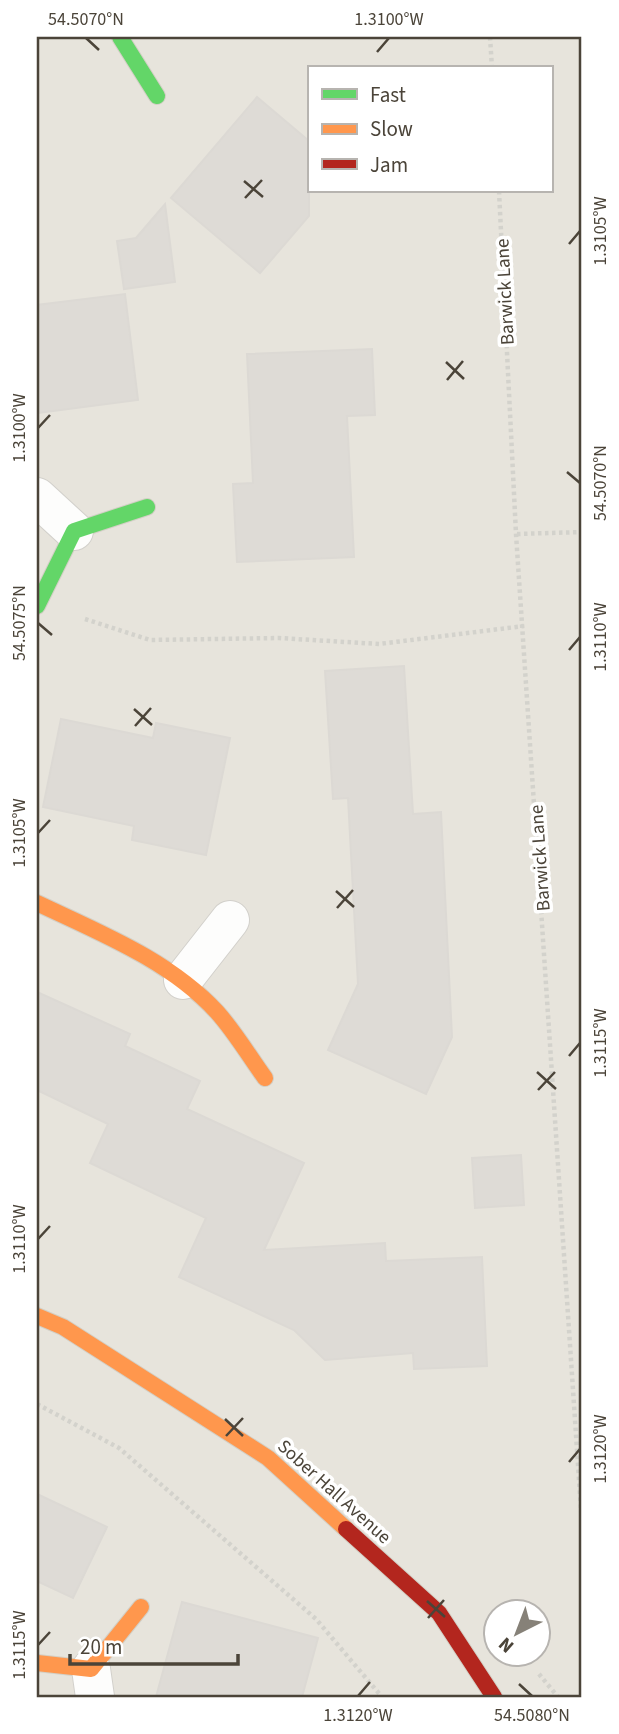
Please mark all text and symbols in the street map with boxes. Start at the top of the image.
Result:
text: 54.5070°N [48,7,124,32]
text: 1.3100°W [354,7,424,32]
legend [308,66,552,192]
text: Fast [370,80,406,110]
text: Slow [370,114,413,144]
text: Jam [370,150,408,180]
text: 1.3105°W [588,196,613,266]
street label: Barwick Lane [489,238,522,346]
text: 1.3100°W [7,393,32,463]
text: 54.5070°N [588,445,613,521]
text: 54.5075°N [7,585,32,661]
text: 1.3110°W [588,602,613,672]
text: 1.3105°W [7,798,32,868]
street label: Barwick Lane [523,804,558,912]
text: 1.3115°W [588,1008,613,1078]
text: 1.3110°W [7,1204,32,1274]
text: 1.3120°W [588,1414,613,1484]
street label: Sober Hall Avenue [271,1434,397,1551]
north arrow [482,1598,552,1668]
text: 1.3115°W [7,1610,32,1680]
scale bar [70,1622,238,1666]
text: N [493,1630,520,1659]
text: 20 m [80,1632,122,1662]
text: 1.3120°W [323,1703,393,1728]
text: 54.5080°N [494,1703,570,1728]

